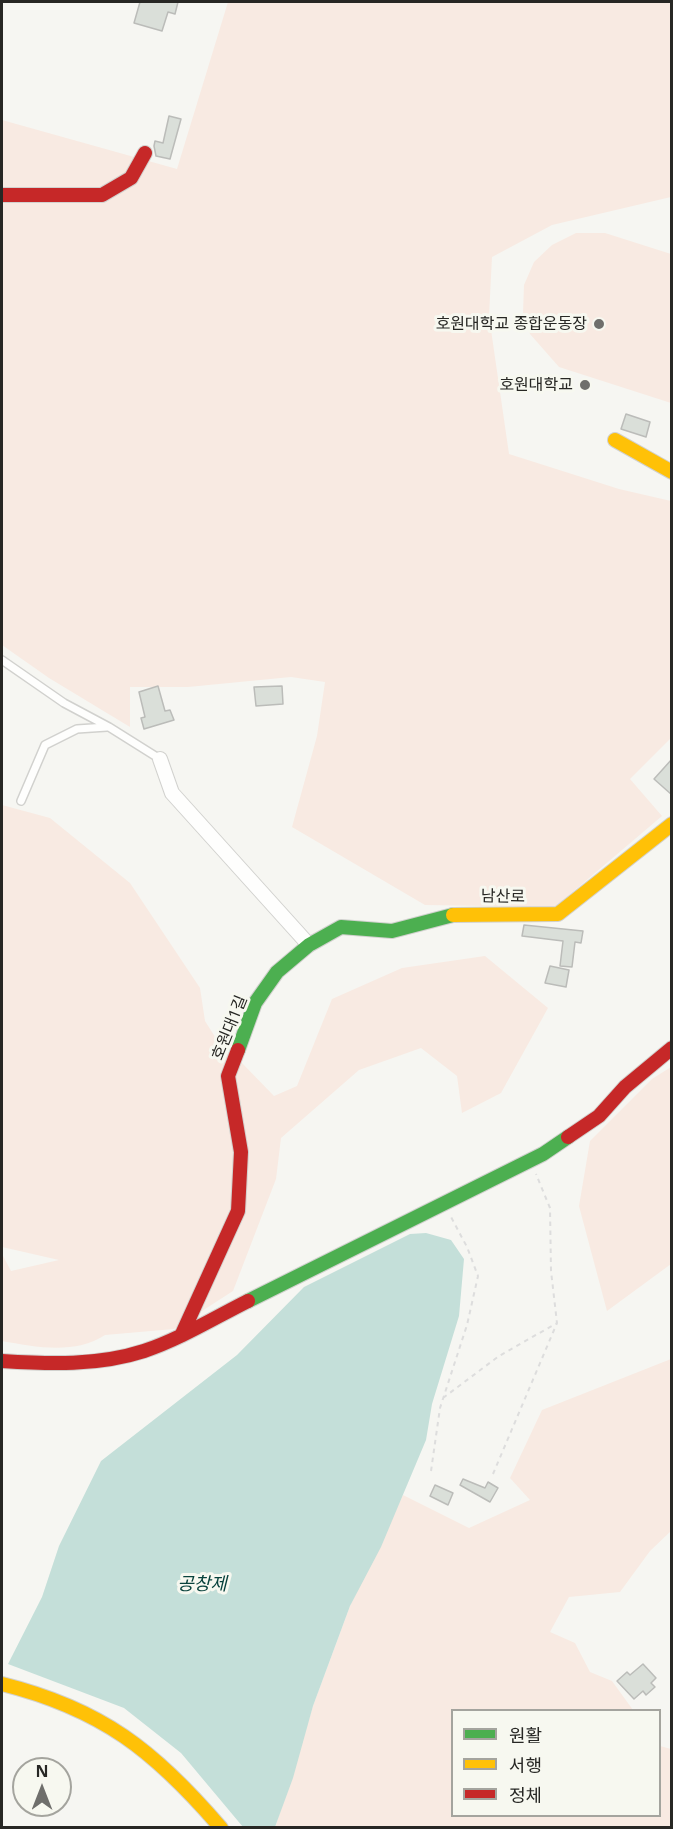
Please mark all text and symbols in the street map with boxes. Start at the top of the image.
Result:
place label: 호원대학교 종합운동장 [436,314,587,334]
marker: 호원대학교 종합운동장 [592,317,606,331]
place label: 호원대학교 [499,375,573,395]
marker: 호원대학교 [578,378,592,392]
street label: 남산로 [481,887,525,907]
street label: 호원대1길 [208,993,252,1063]
water label: 공창제 [177,1574,227,1596]
legend [451,1709,661,1817]
text: 원활 [509,1723,542,1747]
text: 서행 [509,1753,542,1777]
north arrow [12,1757,72,1817]
text: N [35,1760,49,1782]
text: 정체 [509,1783,542,1807]

